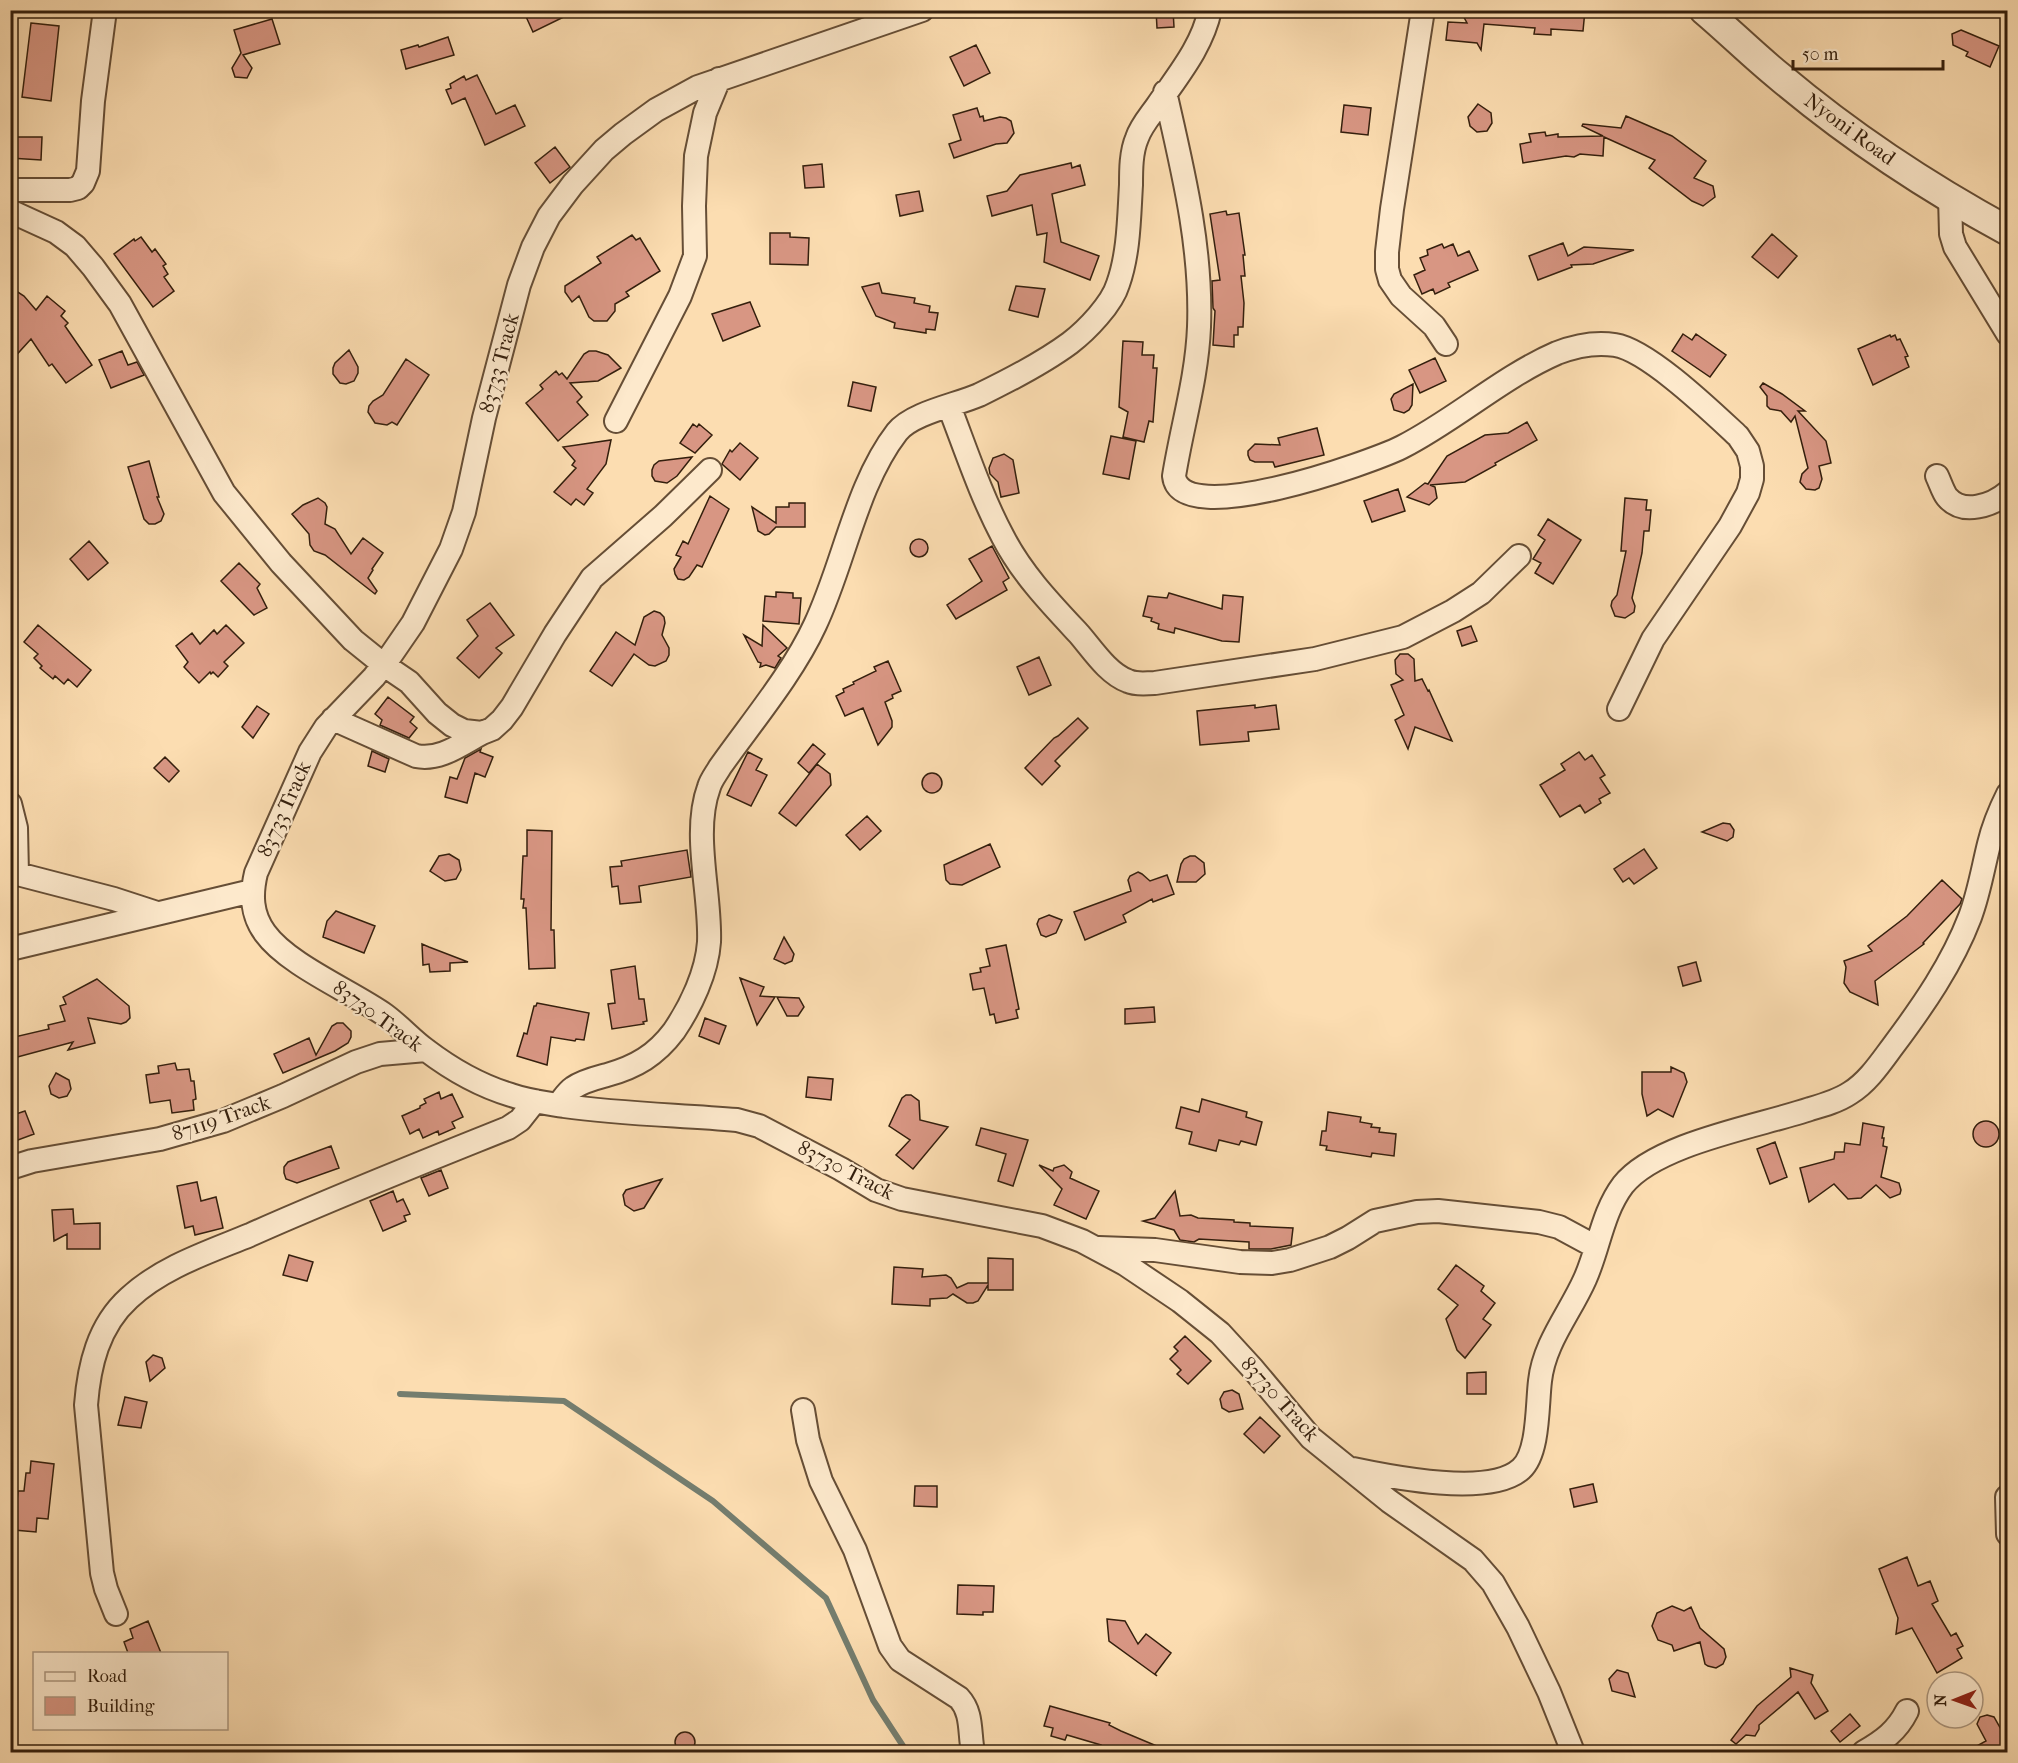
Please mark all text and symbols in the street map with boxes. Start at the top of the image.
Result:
scale bar [1793,33,1943,71]
text: 50 m [1802,44,1839,65]
street label: Nyoni Road [1800,88,1901,170]
street label: 83733 Track [474,310,524,416]
street label: 83733 Track [252,757,316,861]
street label: 83730 Track [328,975,428,1057]
street label: 87119 Track [169,1090,274,1146]
street label: 83730 Track [794,1135,899,1205]
street label: 83730 Track [1236,1352,1324,1446]
legend [33,1652,228,1730]
text: Road [87,1666,127,1687]
north arrow [1925,1670,1985,1730]
text: N [1931,1693,1950,1706]
text: Building [87,1696,155,1717]

